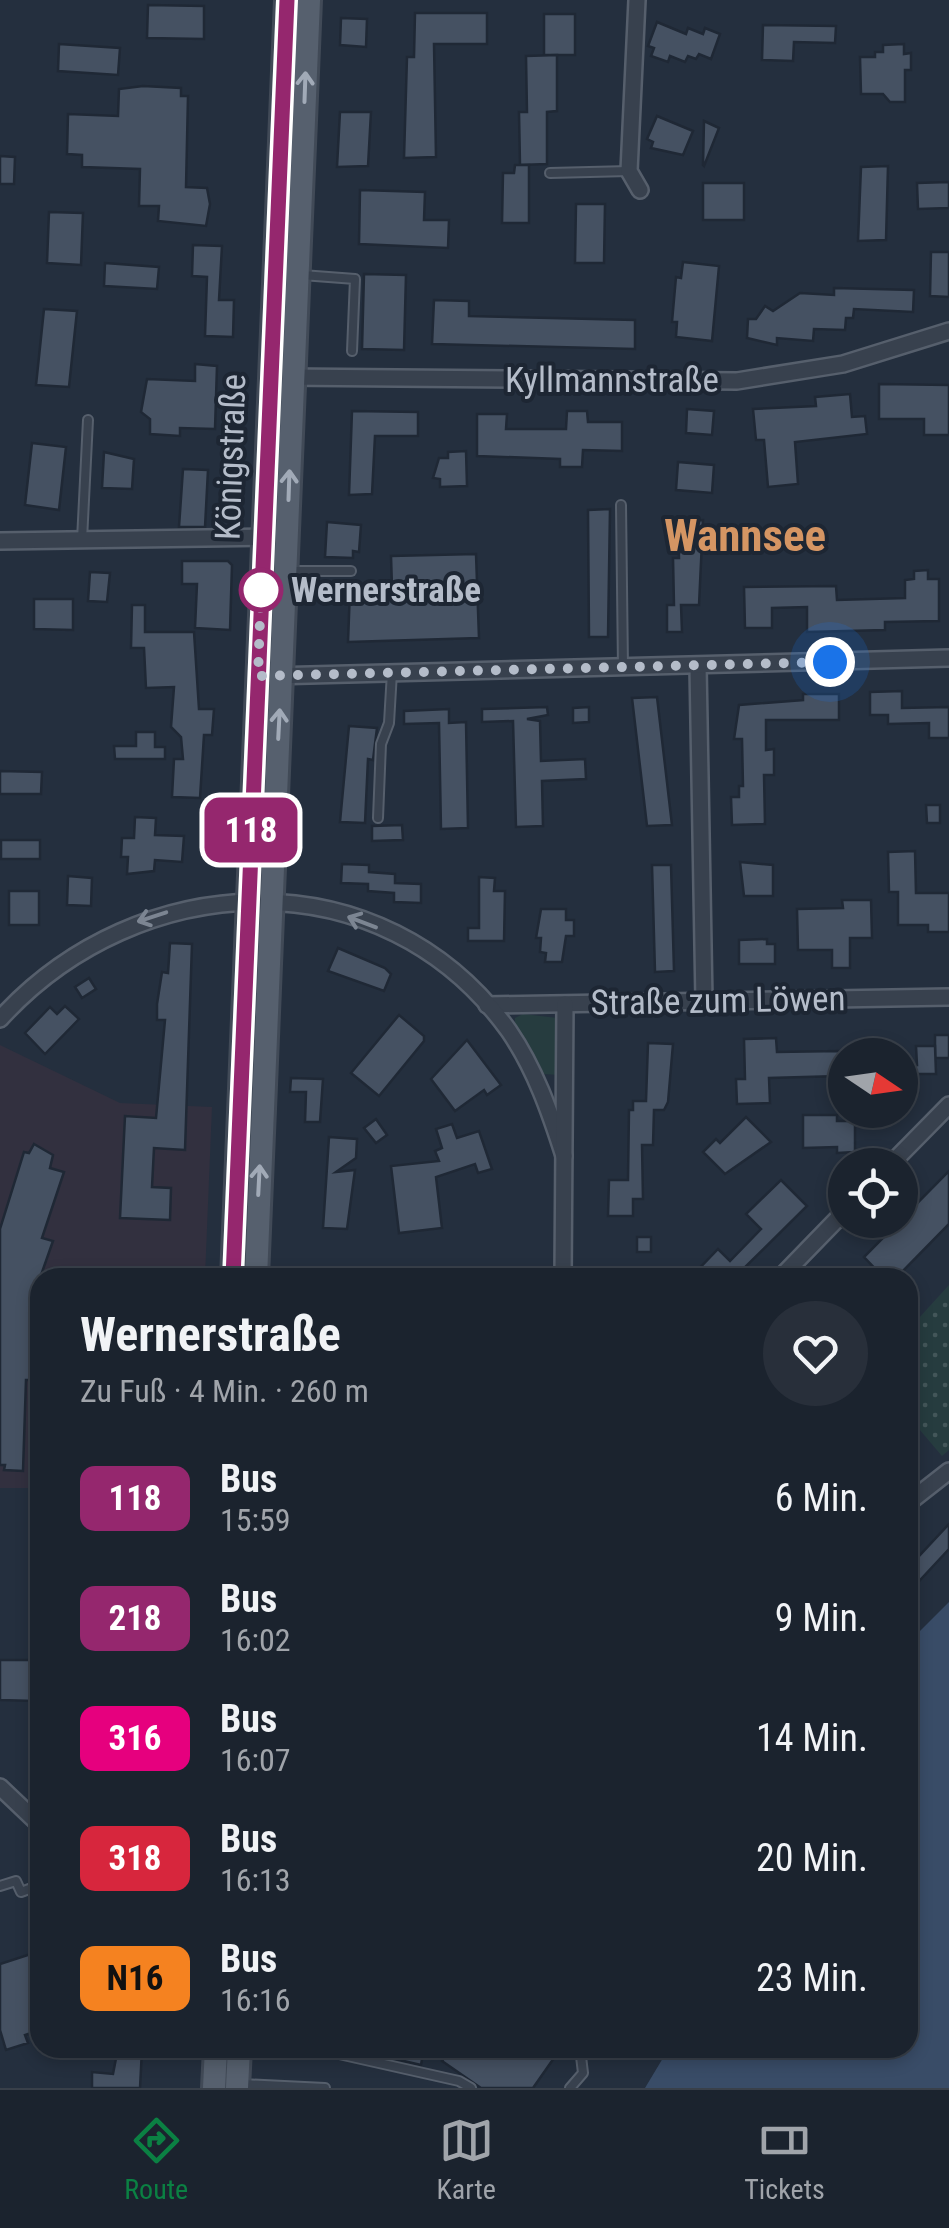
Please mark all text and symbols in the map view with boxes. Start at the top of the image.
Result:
one-way arrow [296,72,315,104]
street label: Kyllmannstraße [505,360,719,401]
street label: Königstraße [208,373,254,541]
one-way arrow [280,469,299,501]
district label: Wannsee [664,509,826,562]
marker: Wernerstraße [240,569,282,611]
place label: Wernerstraße [291,570,481,611]
your location [805,637,855,687]
one-way arrow [270,709,289,741]
line badge: 118 [194,798,308,862]
text: 118 [224,810,278,851]
one-way arrow [137,909,168,927]
one-way arrow [347,912,378,930]
street label: Straße zum Löwen [590,978,846,1024]
north arrow [828,1038,918,1128]
map controls [828,1038,918,1238]
button: locate [828,1148,918,1238]
one-way arrow [250,1165,269,1197]
button: heart [763,1301,868,1406]
text: Wernerstraße [80,1306,341,1363]
text: Zu Fuß · 4 Min. · 260 m [80,1372,369,1410]
text: Bus [220,1457,277,1501]
text: 6 Min. [775,1476,868,1520]
text: 118 [108,1478,162,1519]
text: 15:59 [220,1501,291,1539]
text: Bus [220,1577,277,1621]
text: 9 Min. [775,1596,868,1640]
text: 218 [108,1598,162,1639]
text: 16:02 [220,1621,291,1659]
text: Bus [220,1697,277,1741]
text: 14 Min. [756,1716,868,1760]
text: 316 [108,1718,162,1759]
text: 16:07 [220,1741,291,1779]
text: Bus [220,1817,277,1861]
text: 20 Min. [756,1836,868,1880]
text: 318 [108,1838,162,1879]
text: 16:13 [220,1861,291,1899]
text: Bus [220,1937,277,1981]
text: 23 Min. [756,1956,868,2000]
text: N16 [107,1958,163,1999]
text: 16:16 [220,1981,291,2019]
tab: Route [124,2113,188,2206]
tab: Karte [437,2113,496,2206]
tab: Tickets [744,2113,825,2206]

